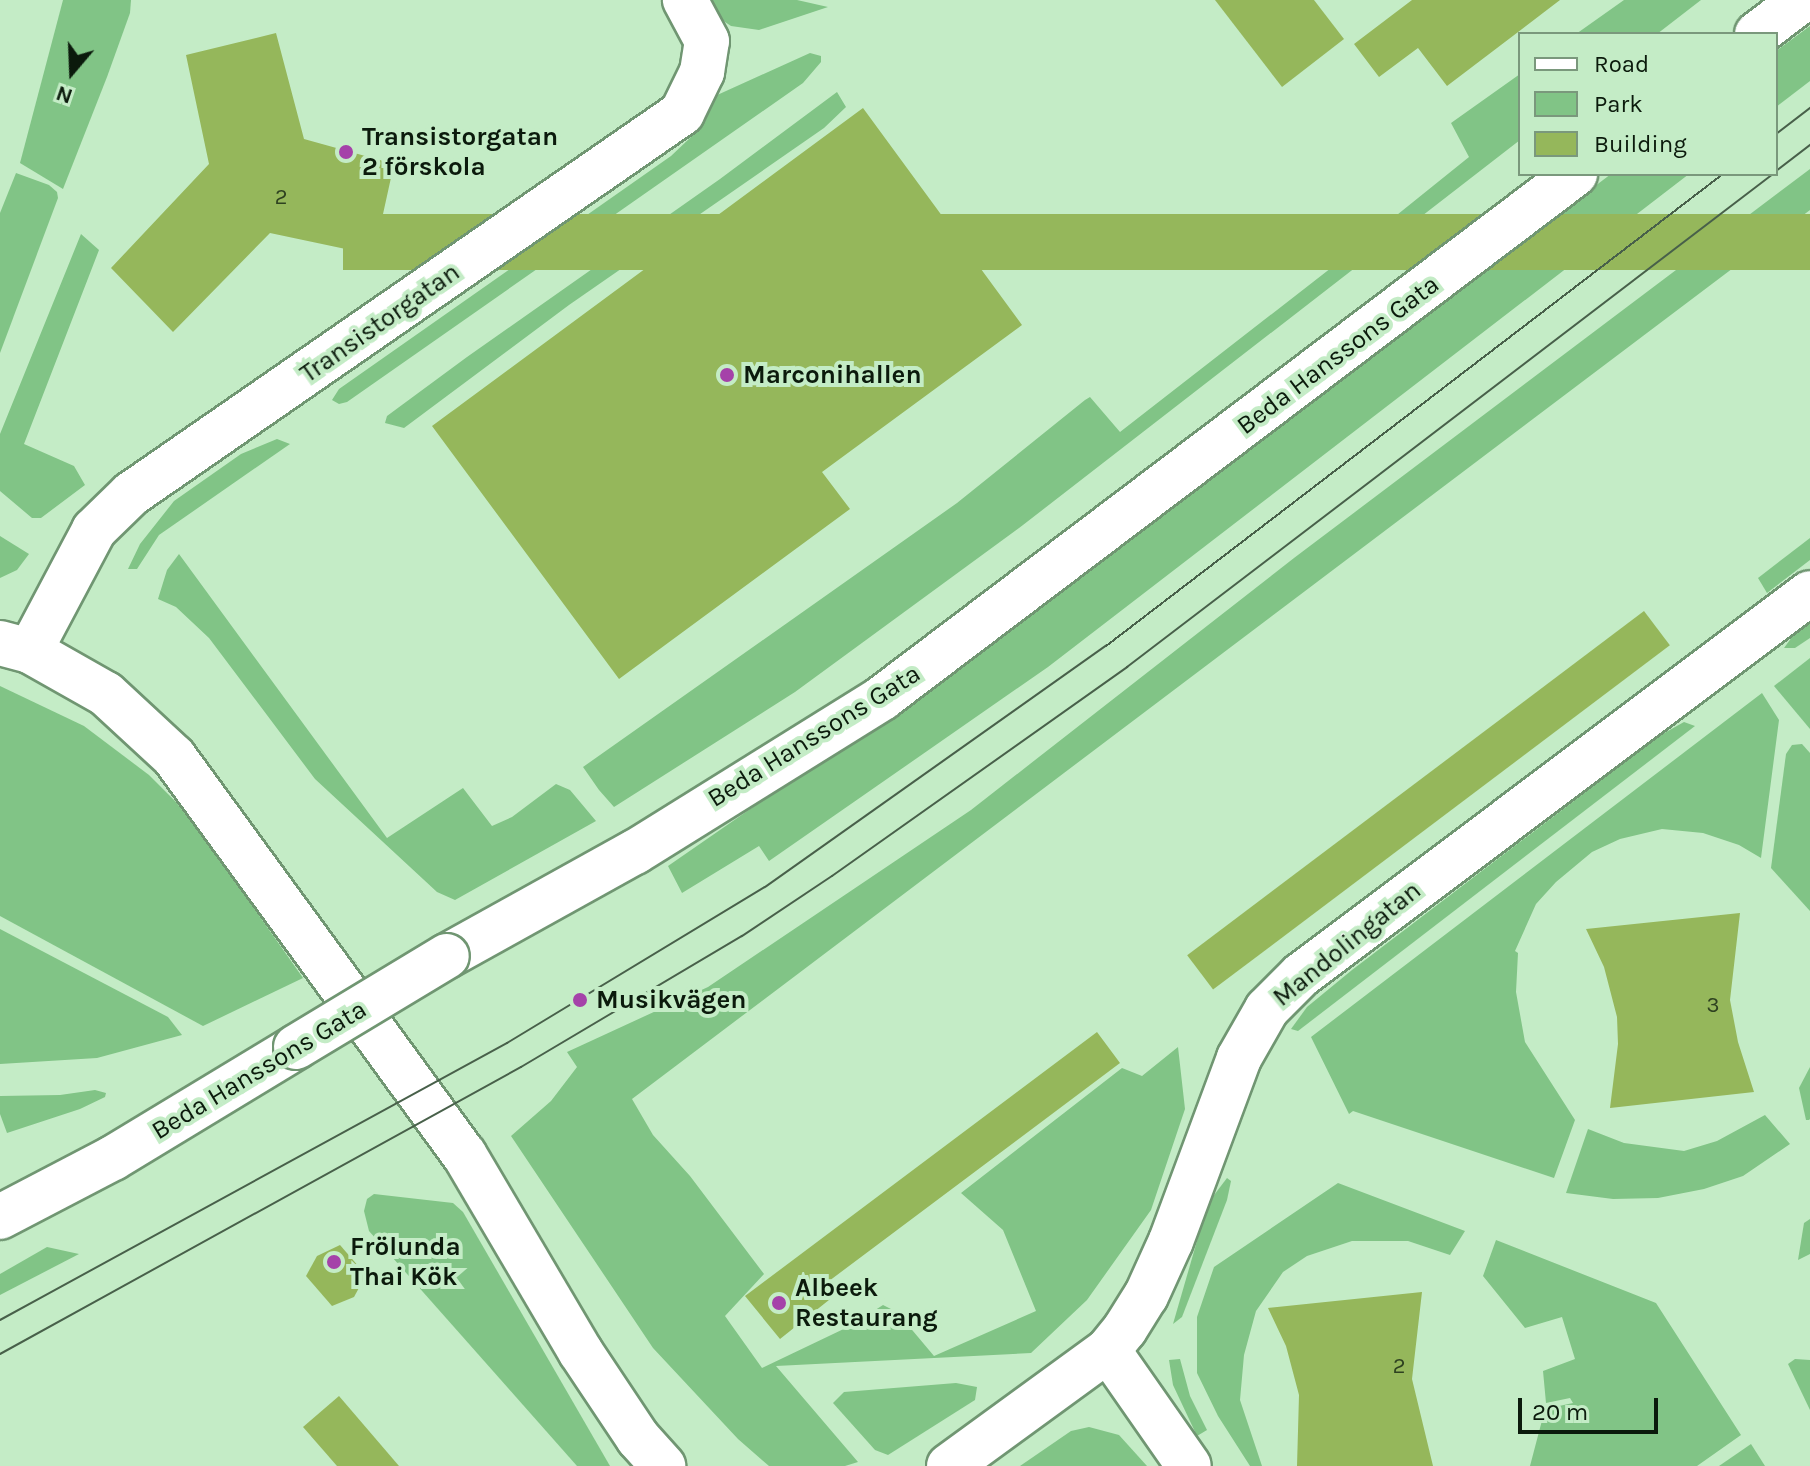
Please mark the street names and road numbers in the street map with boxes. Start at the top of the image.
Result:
street label: Transistorgatan [294,256,466,390]
street label: Beda Hanssons Gata [1231,269,1445,441]
street label: Beda Hanssons Gata [702,658,926,814]
street label: Mandolingatan [1267,875,1427,1013]
street label: Beda Hanssons Gata [146,994,372,1146]

